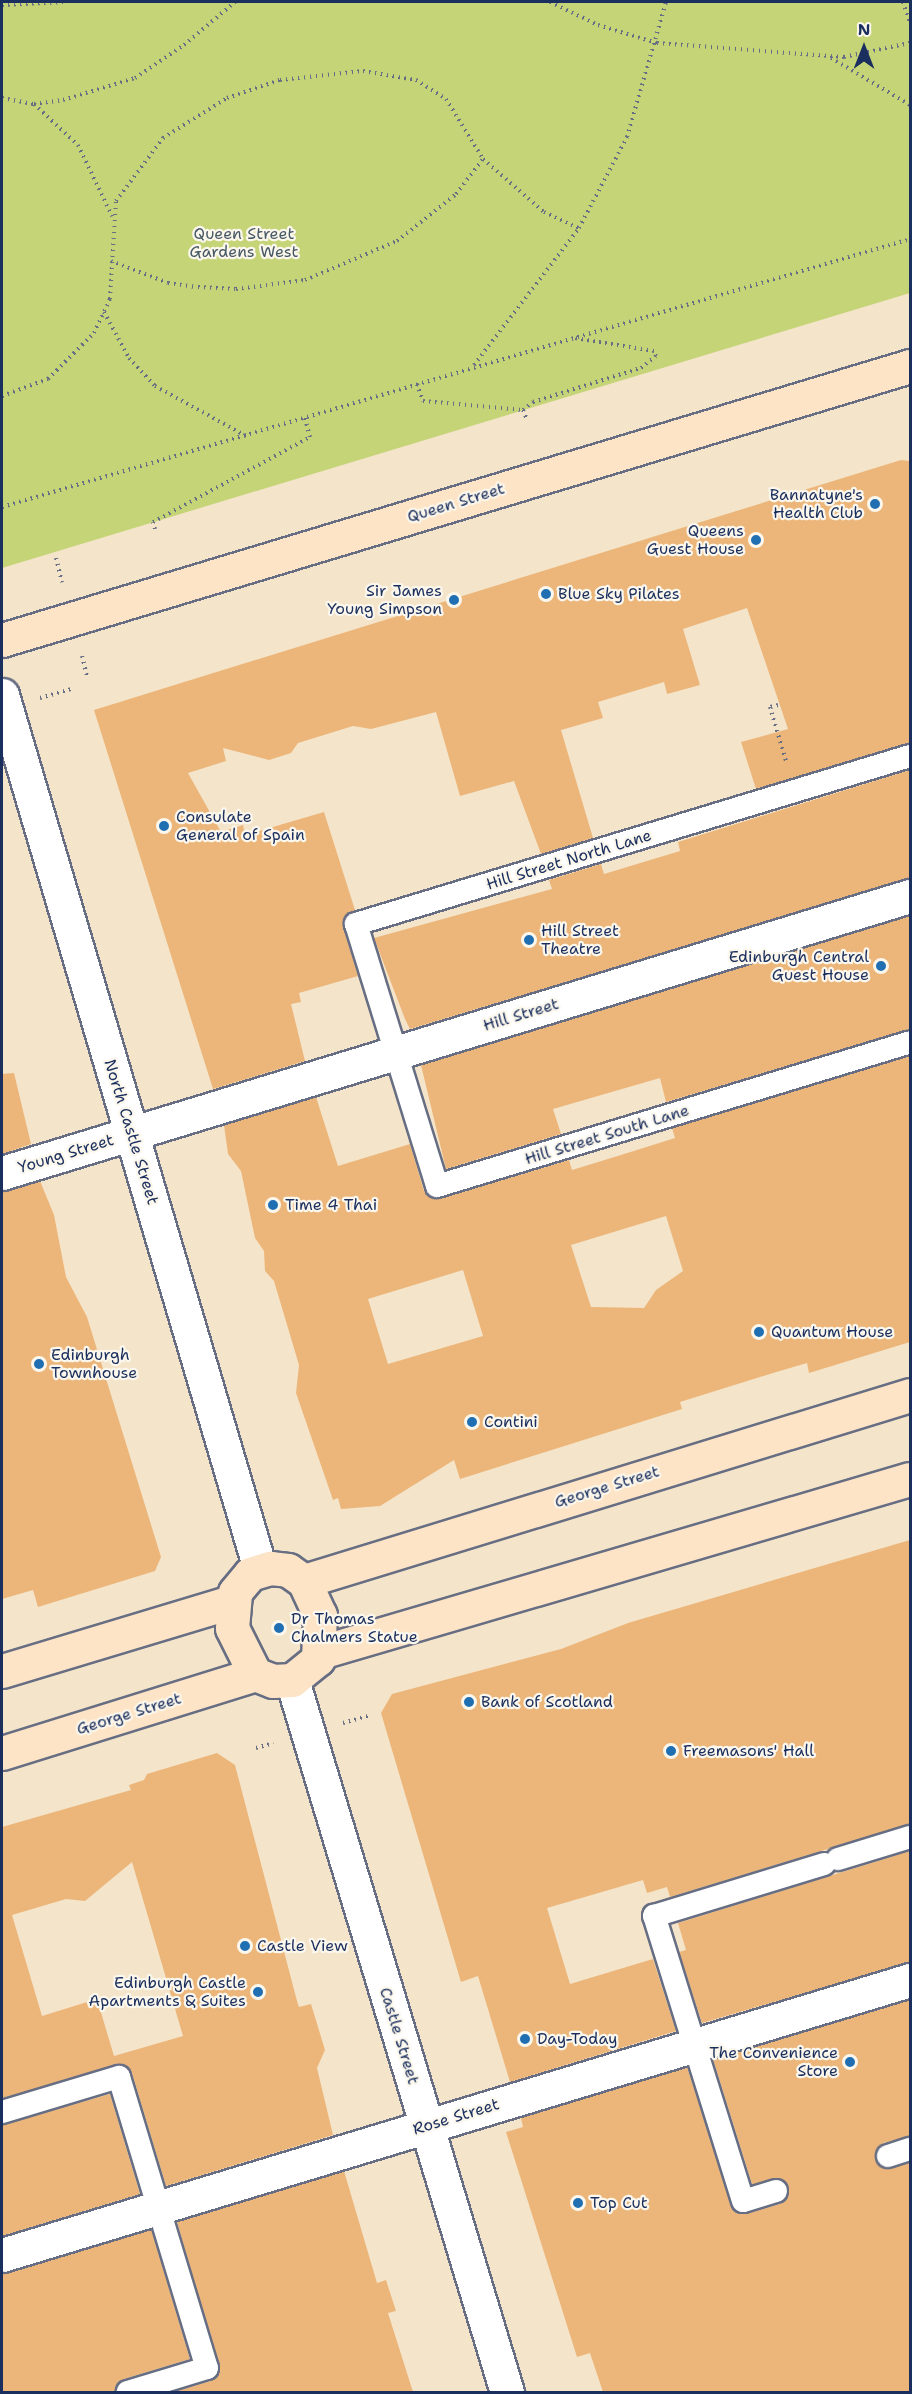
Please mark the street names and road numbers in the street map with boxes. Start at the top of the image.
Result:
street label: Queen Street [405,479,507,527]
street label: Hill Street North Lane [484,826,654,894]
street label: Hill Street [481,994,561,1036]
street label: North Castle Street [100,1057,162,1207]
street label: Hill Street South Lane [523,1101,691,1169]
street label: Young Street [16,1130,116,1178]
street label: George Street [552,1462,662,1512]
street label: George Street [74,1689,184,1739]
street label: Castle Street [375,1985,423,2087]
street label: Rose Street [410,2095,502,2139]

